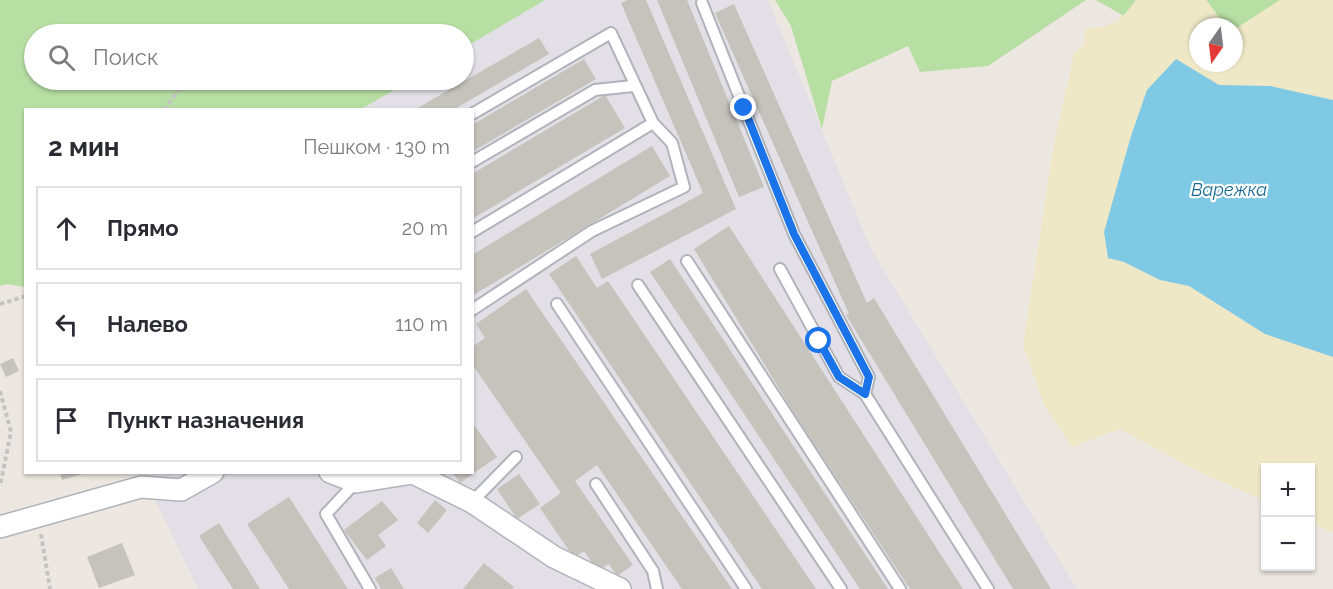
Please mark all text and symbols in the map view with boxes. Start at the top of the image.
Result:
north arrow [1189,18,1243,72]
search box [24,24,474,90]
icon: search [45,41,78,74]
text: Поиск [93,44,158,70]
route end [730,94,756,120]
text: 2 мин [48,132,120,162]
text: Пешком · 130 m [303,135,450,159]
water label: Варежка [1191,179,1267,200]
icon: ahead [50,212,83,245]
text: Прямо [107,215,179,241]
text: 20 m [402,216,448,240]
icon: left [50,308,83,341]
text: Налево [107,311,188,337]
text: 110 m [395,312,448,336]
route start [805,327,831,353]
icon: arrive [50,404,83,437]
text: Пункт назначения [107,407,304,433]
map controls [1261,463,1315,571]
button: + [1261,463,1315,517]
button: − [1261,517,1315,571]

